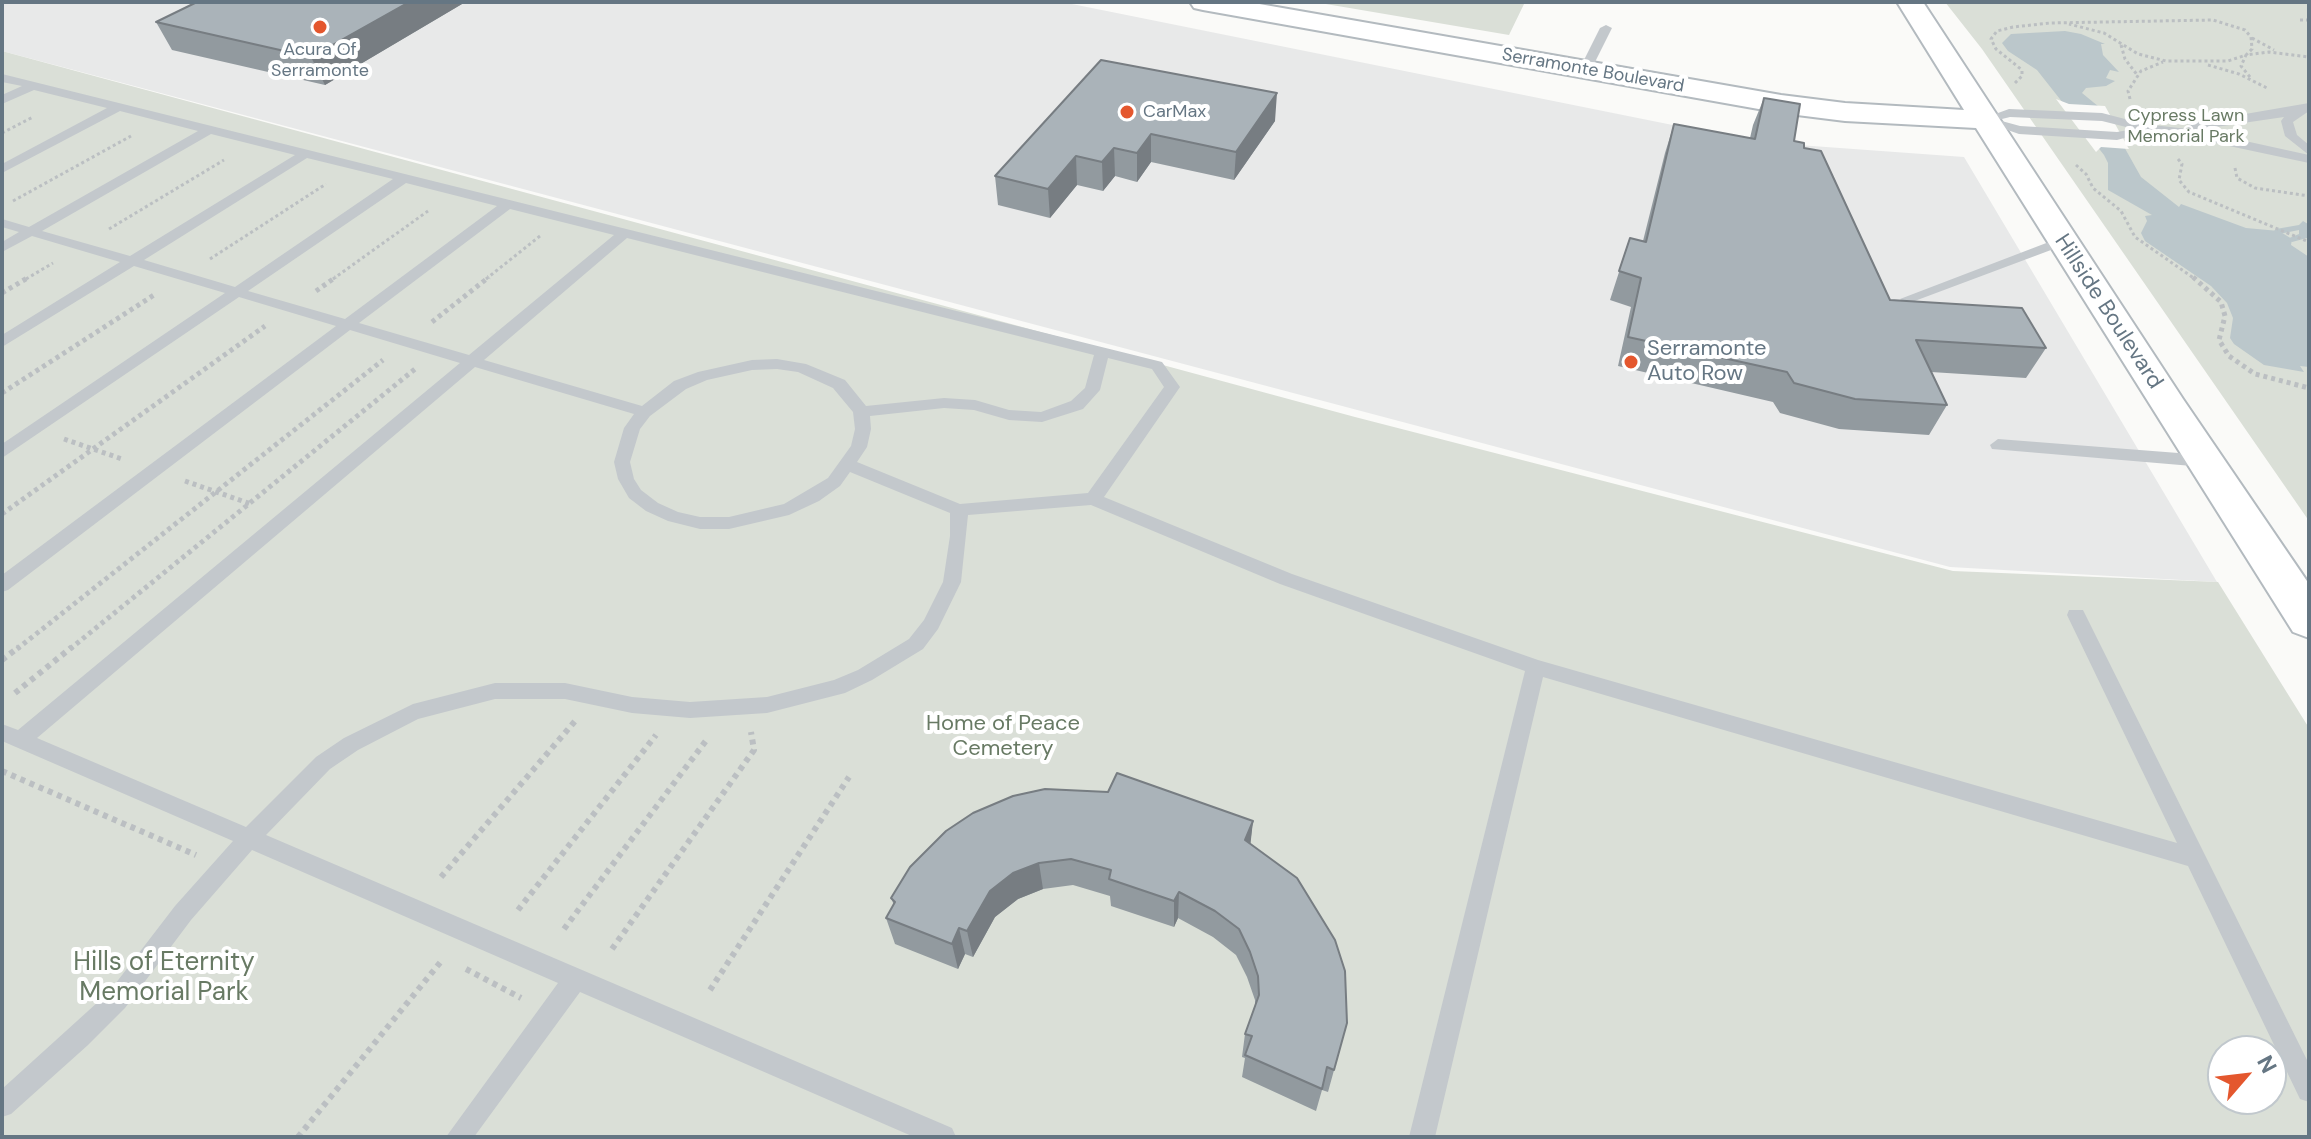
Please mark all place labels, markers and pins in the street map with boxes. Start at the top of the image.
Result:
marker: Acura Of Serramonte [311,18,329,36]
place label: Acura Of Serramonte [271,39,369,82]
place label: CarMax [1143,101,1206,123]
marker: CarMax [1118,103,1136,121]
place label: Serramonte Auto Row [1647,336,1767,388]
marker: Serramonte Auto Row [1622,353,1640,371]

